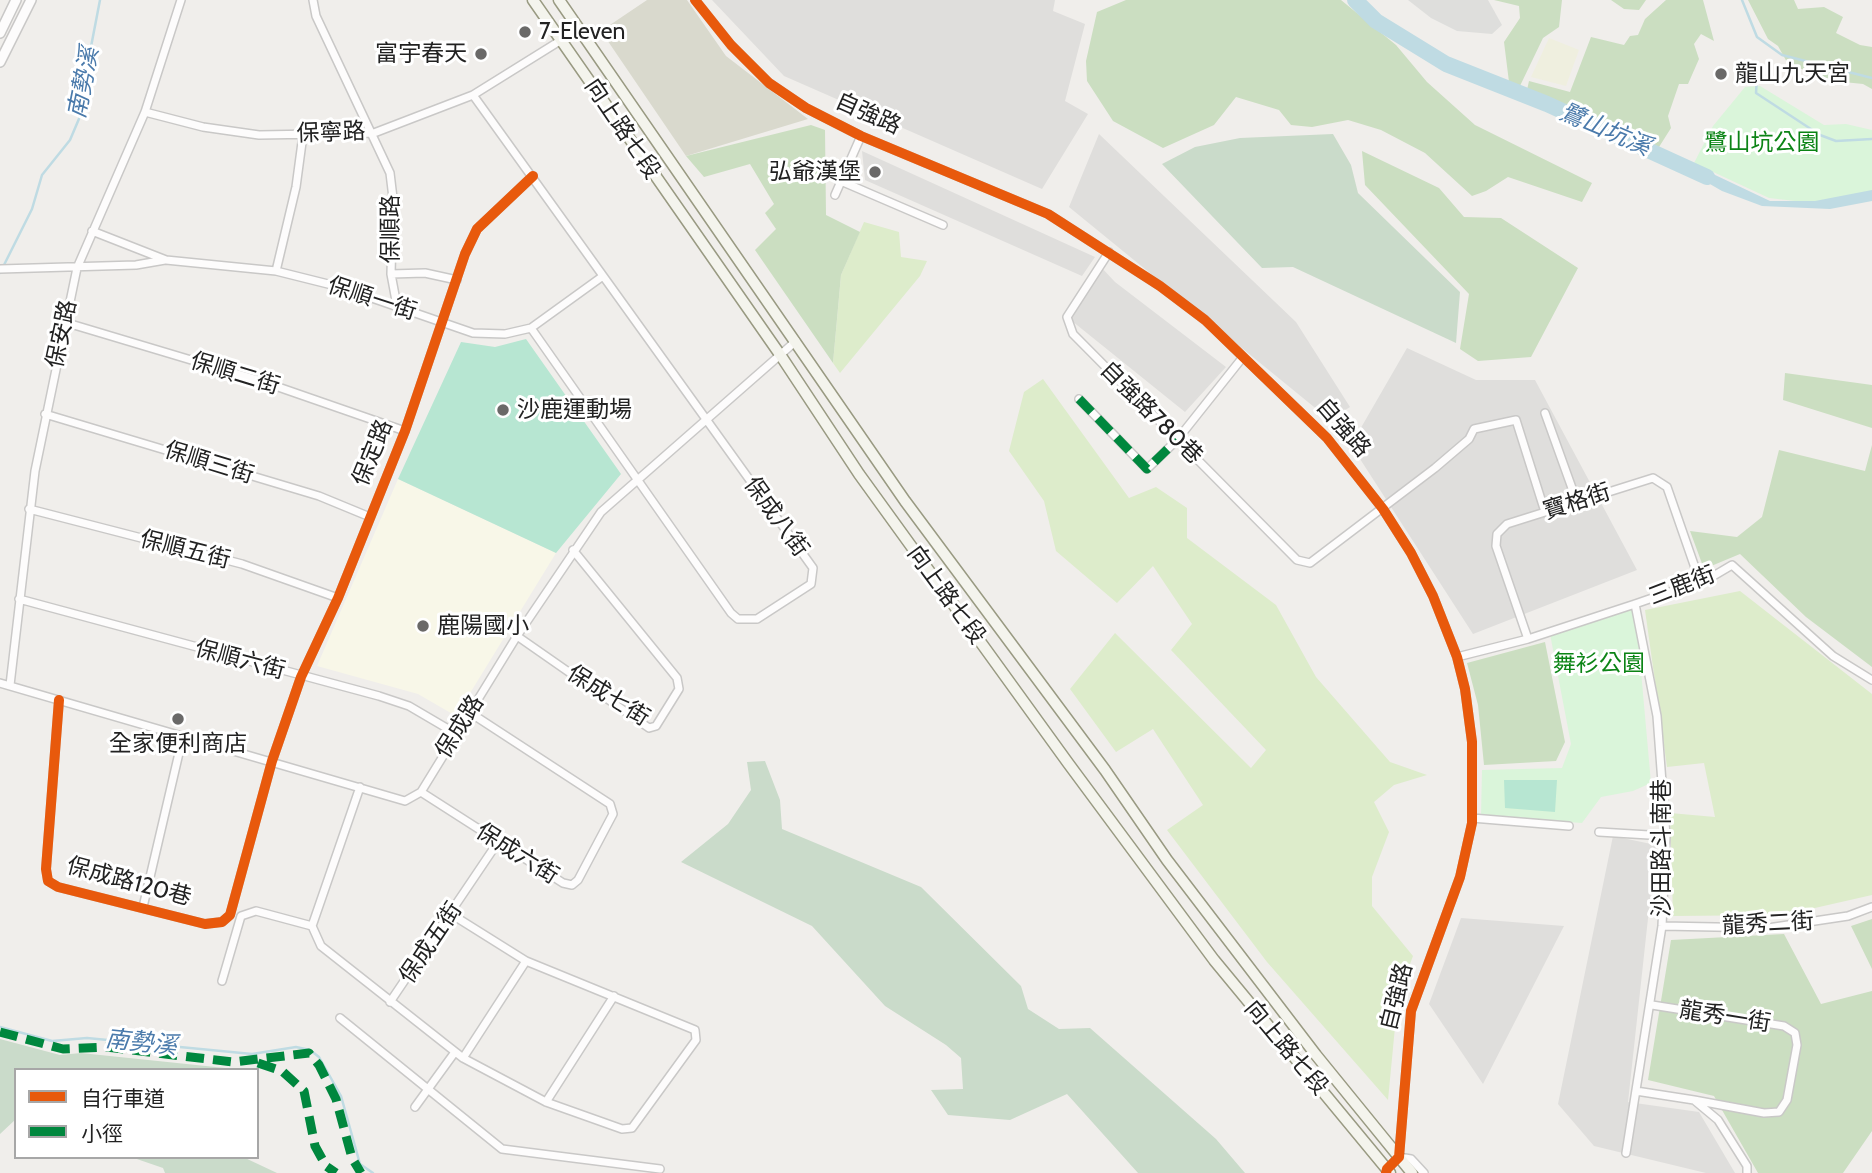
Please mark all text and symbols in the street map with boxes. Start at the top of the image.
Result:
place label: 7-Eleven [539,18,625,46]
marker: 7-Eleven [517,24,533,40]
place label: 富宇春天 [375,40,467,68]
water label: 南勢溪 [63,45,105,121]
marker: 富宇春天 [473,46,489,62]
place label: 龍山九天宮 [1735,60,1850,88]
marker: 龍山九天宮 [1713,66,1729,82]
street label: 向上路七段 [578,74,666,184]
street label: 自強路 [831,87,905,141]
water label: 鷺山坑溪 [1555,98,1655,162]
street label: 保寧路 [296,118,366,148]
park label: 鷺山坑公園 [1705,129,1819,157]
place label: 弘爺漢堡 [769,158,861,186]
marker: 弘爺漢堡 [867,164,883,180]
street label: 保順路 [377,195,405,263]
street label: 保順一街 [324,272,420,326]
street label: 保安路 [41,297,83,371]
street label: 保順二街 [187,347,283,401]
street label: 自強路780巷 [1094,356,1208,470]
street label: 自強路 [1310,393,1376,463]
place label: 沙鹿運動場 [517,396,632,424]
marker: 沙鹿運動場 [495,402,511,418]
street label: 保定路 [347,416,399,490]
street label: 保順三街 [161,436,257,490]
street label: 保成八街 [738,472,814,562]
street label: 寶格街 [1540,478,1614,526]
street label: 保順五街 [137,525,233,575]
street label: 向上路七段 [901,540,991,650]
street label: 三鹿街 [1645,561,1719,611]
place label: 鹿陽國小 [437,612,529,640]
marker: 鹿陽國小 [415,618,431,634]
street label: 保順六街 [192,635,288,685]
park label: 舞衫公園 [1553,650,1645,678]
street label: 保成七街 [562,660,654,732]
street label: 保成路 [430,690,490,764]
marker: 全家便利商店 [170,711,186,727]
place label: 全家便利商店 [109,730,247,758]
street label: 沙田路斗南巷 [1648,779,1676,917]
street label: 保成六街 [471,818,563,890]
street label: 保成路120巷 [64,852,194,912]
street label: 保成五街 [394,897,468,989]
street label: 龍秀二街 [1721,908,1815,940]
street label: 自強路 [1375,960,1419,1034]
street label: 向上路七段 [1238,995,1334,1101]
street label: 龍秀一街 [1677,996,1773,1038]
water label: 南勢溪 [104,1025,178,1061]
legend [14,1068,259,1159]
text: 自行車道 [81,1086,165,1111]
text: 小徑 [81,1121,123,1146]

